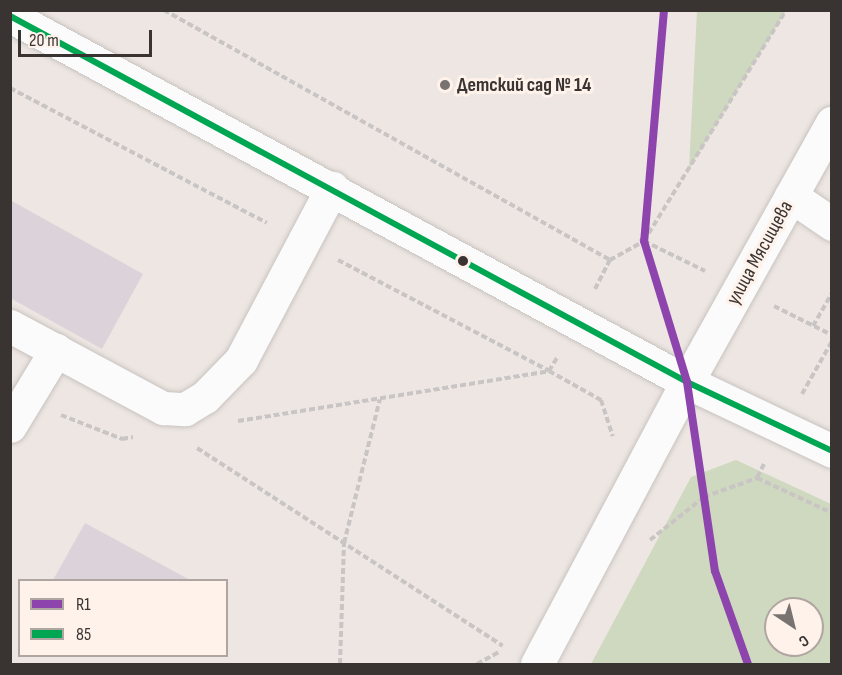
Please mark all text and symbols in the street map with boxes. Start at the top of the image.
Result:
scale bar [21,18,154,56]
text: 20 m [29,30,59,51]
place label: Детский сад № 14 [457,73,591,97]
marker: Детский сад № 14 [438,78,452,92]
street label: улица Мясищева [722,197,798,309]
unlabelled marker [457,255,469,267]
legend [18,579,228,657]
text: R1 [76,594,91,615]
north arrow [764,597,824,657]
text: 85 [76,624,91,645]
text: С [795,630,812,651]

